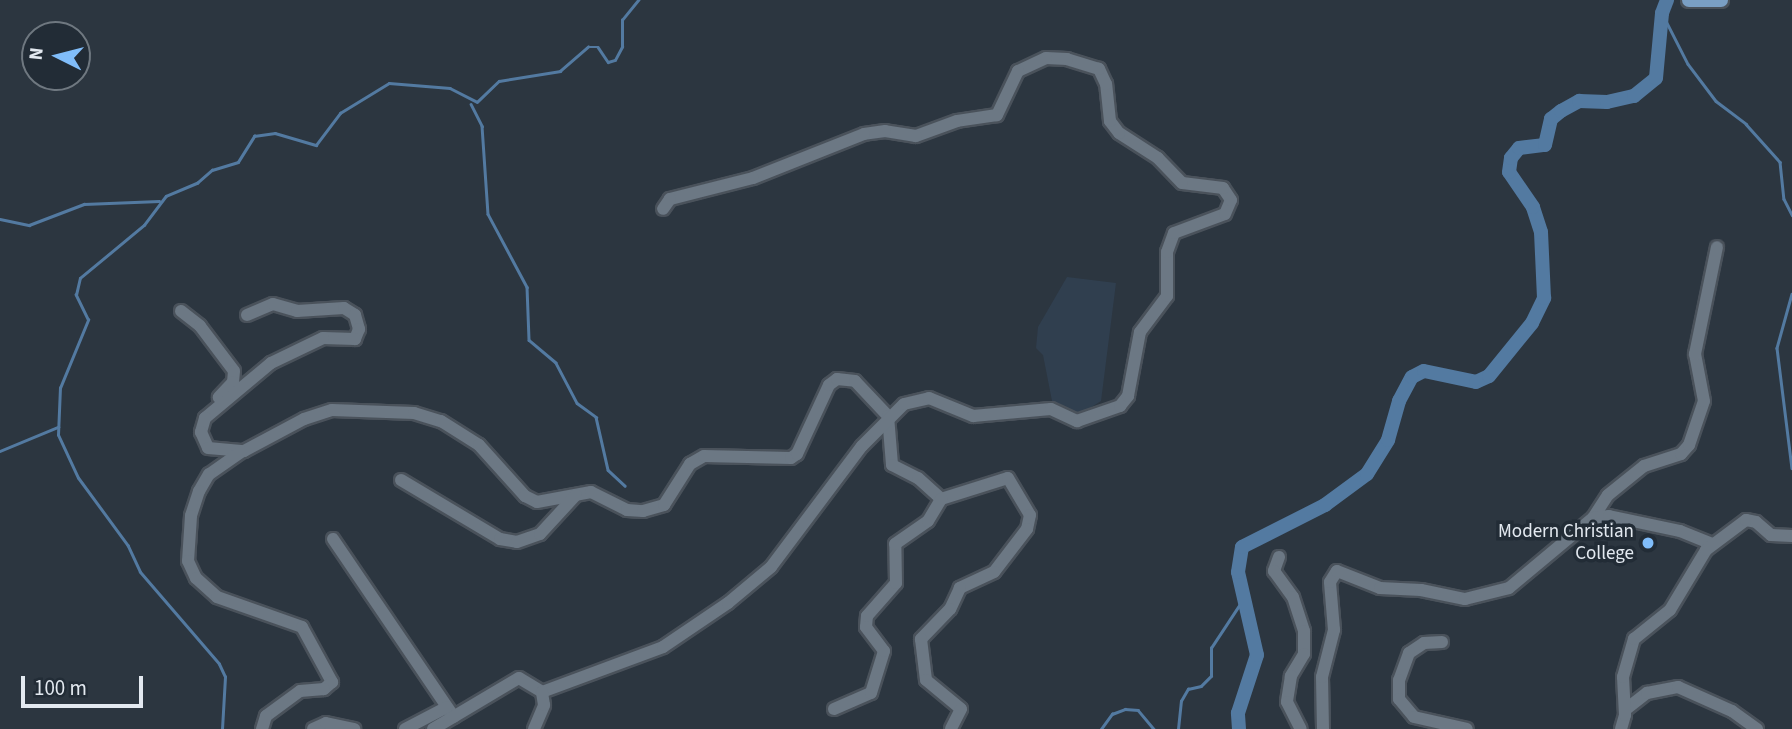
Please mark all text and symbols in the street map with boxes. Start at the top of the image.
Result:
north arrow [21,21,91,91]
text: N [23,46,51,62]
place label: Modern Christian College [1498,521,1634,565]
marker: Modern Christian College [1640,535,1656,551]
scale bar [24,662,147,706]
text: 100 m [34,673,87,703]

